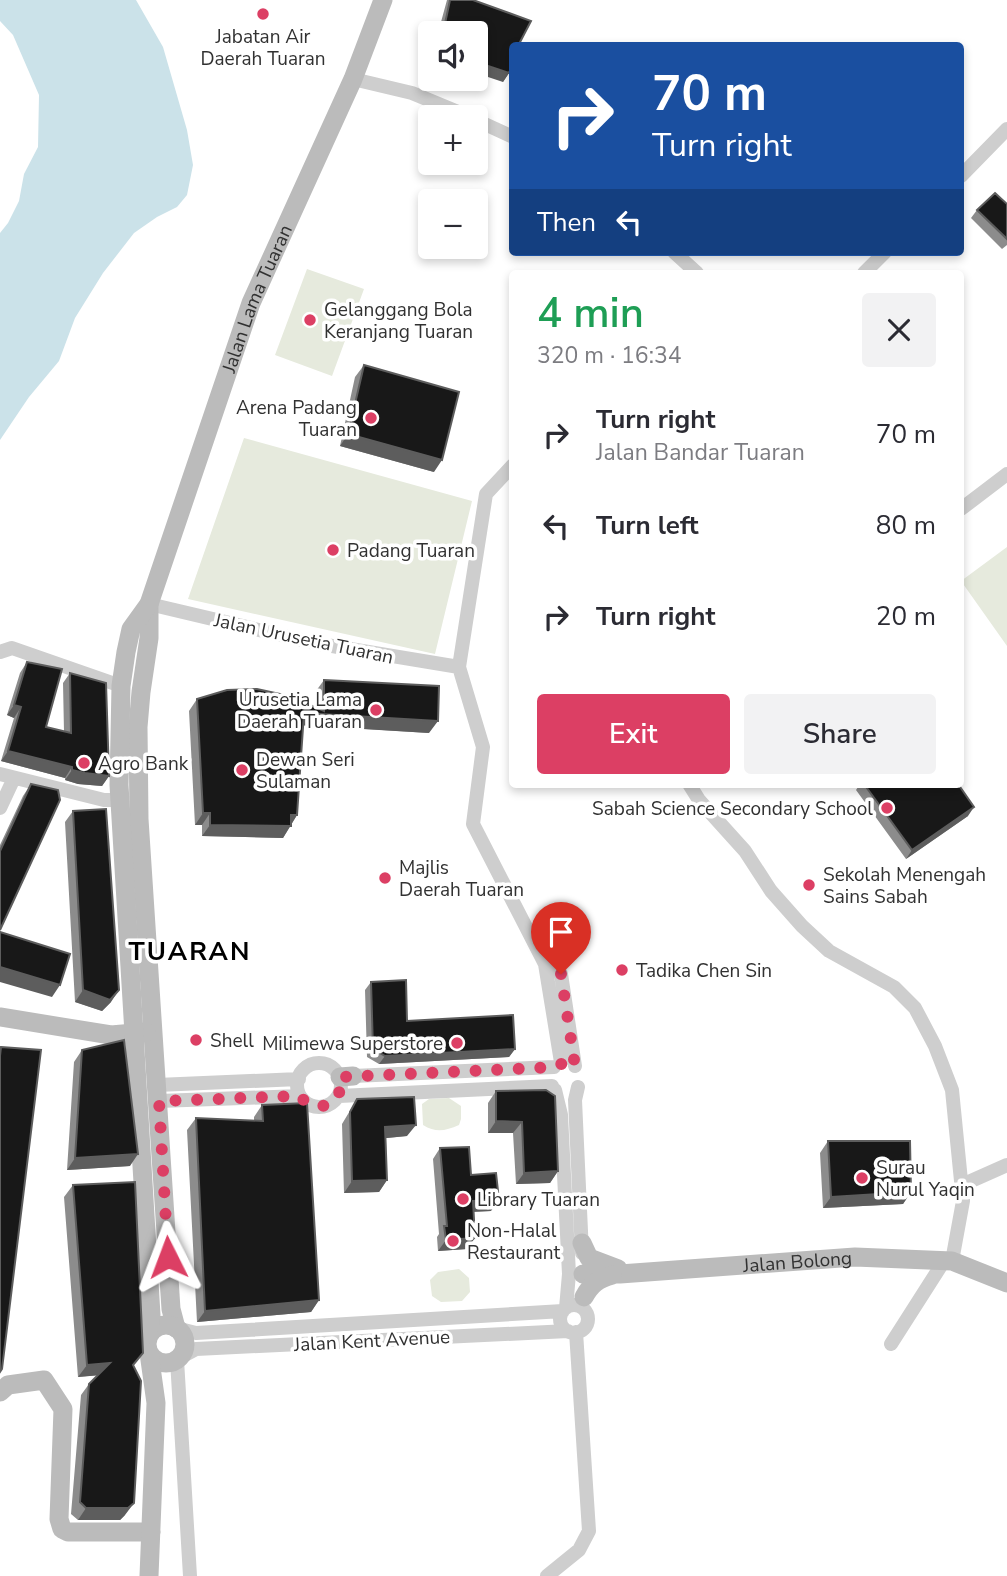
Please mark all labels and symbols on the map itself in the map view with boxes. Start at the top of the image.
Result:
marker: Jabatan Air Daerah Tuaran [255,6,271,22]
place label: Jabatan Air Daerah Tuaran [200,24,326,72]
street label: Jalan Lama Tuaran [216,221,299,377]
place label: Gelanggang Bola Keranjang Tuaran [324,297,473,345]
marker: Gelanggang Bola Keranjang Tuaran [302,312,318,328]
place label: Arena Padang Tuaran [236,395,357,443]
marker: Arena Padang Tuaran [363,410,379,426]
place label: Padang Tuaran [347,538,475,564]
marker: Padang Tuaran [325,542,341,558]
street label: Jalan Urusetia Tuaran [211,607,396,671]
place label: Urusetia Lama Daerah Tuaran [237,687,362,735]
marker: Urusetia Lama Daerah Tuaran [368,702,384,718]
place label: Dewan Seri Sulaman [256,747,355,795]
place label: Agro Bank [98,751,189,777]
marker: Agro Bank [76,755,92,771]
marker: Dewan Seri Sulaman [234,762,250,778]
place label: Sabah Science Secondary School [592,796,873,822]
marker: Sabah Science Secondary School [879,800,895,816]
place label: Majlis Daerah Tuaran [399,855,524,903]
place label: Sekolah Menengah Sains Sabah [823,862,986,910]
marker: Majlis Daerah Tuaran [377,870,393,886]
marker: Sekolah Menengah Sains Sabah [801,877,817,893]
pin [531,902,591,974]
district label: TUARAN [129,934,251,969]
place label: Tadika Chen Sin [636,958,772,984]
marker: Tadika Chen Sin [614,962,630,978]
place label: Shell [210,1028,254,1054]
place label: Milimewa Superstore [262,1031,443,1057]
marker: Shell [188,1032,204,1048]
marker: Milimewa Superstore [449,1035,465,1051]
place label: Surau Nurul Yaqin [876,1155,975,1203]
marker: Surau Nurul Yaqin [854,1170,870,1186]
place label: Library Tuaran [477,1187,600,1213]
marker: Library Tuaran [455,1191,471,1207]
place label: Non-Halal Restaurant [467,1218,561,1266]
position arrow [131,1220,205,1294]
marker: Non-Halal Restaurant [445,1233,461,1249]
street label: Jalan Bolong [741,1245,853,1279]
street label: Jalan Kent Avenue [292,1324,451,1358]

